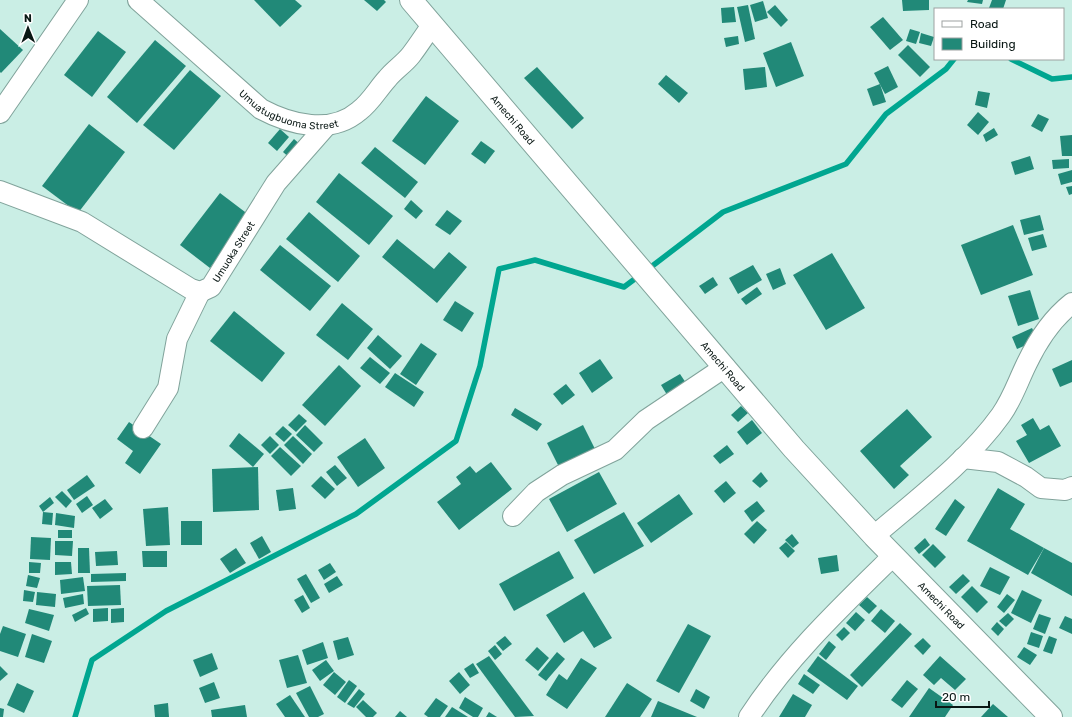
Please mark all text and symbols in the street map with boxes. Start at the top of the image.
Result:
north arrow [8,8,48,48]
legend [934,8,1064,60]
text: N [24,12,32,25]
text: Road [970,17,998,31]
text: Building [970,37,1016,51]
street label: Umuatugbuoma Street [236,87,340,132]
street label: Amechi Road [488,93,537,147]
street label: Umuoka Street [210,219,258,285]
street label: Amechi Road [698,339,747,394]
street label: Amechi Road [915,580,967,632]
scale bar [936,683,989,709]
text: 20 m [942,690,970,704]

